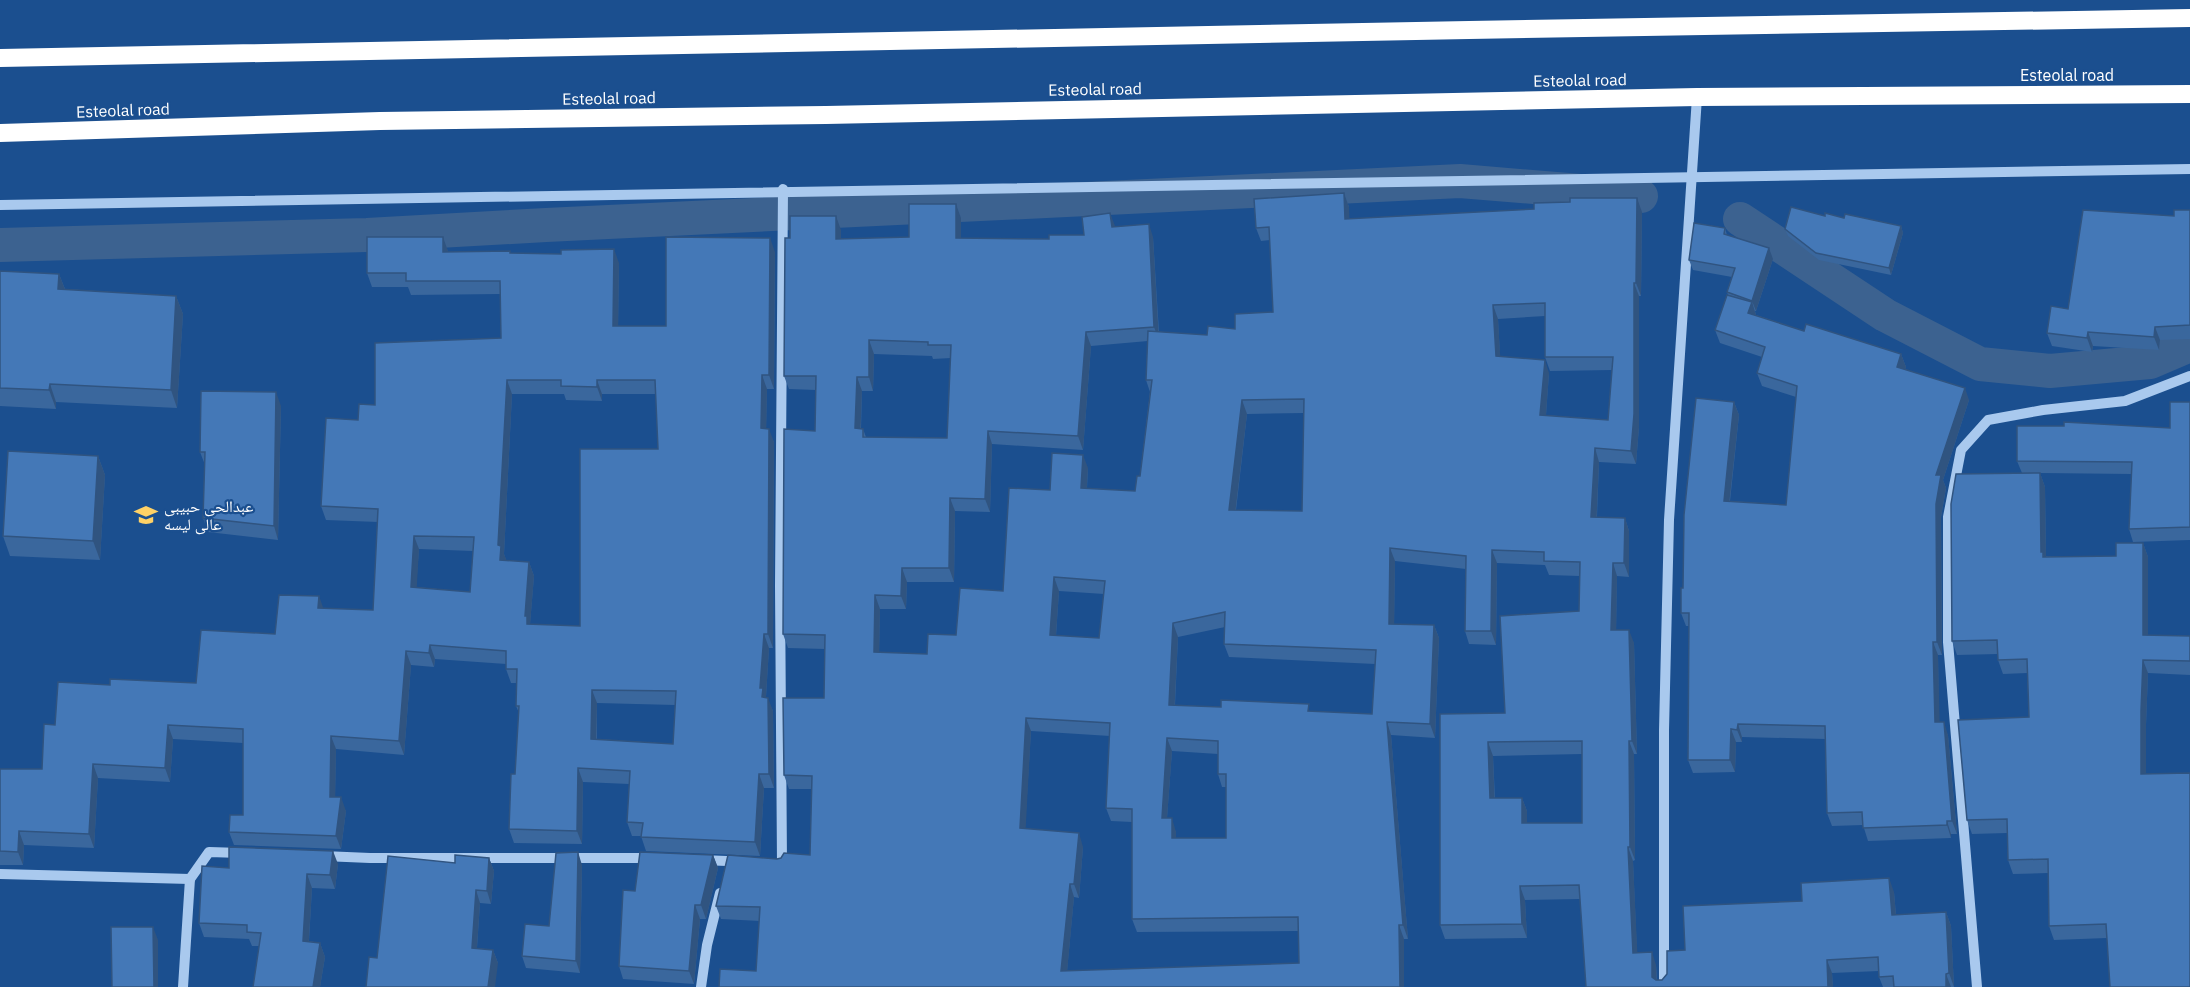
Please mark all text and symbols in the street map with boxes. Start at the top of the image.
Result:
street label: Esteolal road [2020,65,2114,85]
street label: Esteolal road [1533,69,1627,91]
street label: Esteolal road [1048,78,1142,100]
street label: Esteolal road [562,87,656,109]
street label: Esteolal road [76,98,170,122]
place label: عبدالحی حبیبی عالی لیسه [164,496,253,535]
school or university icon: عبدالحی حبیبی عالی لیسه [133,502,159,528]

